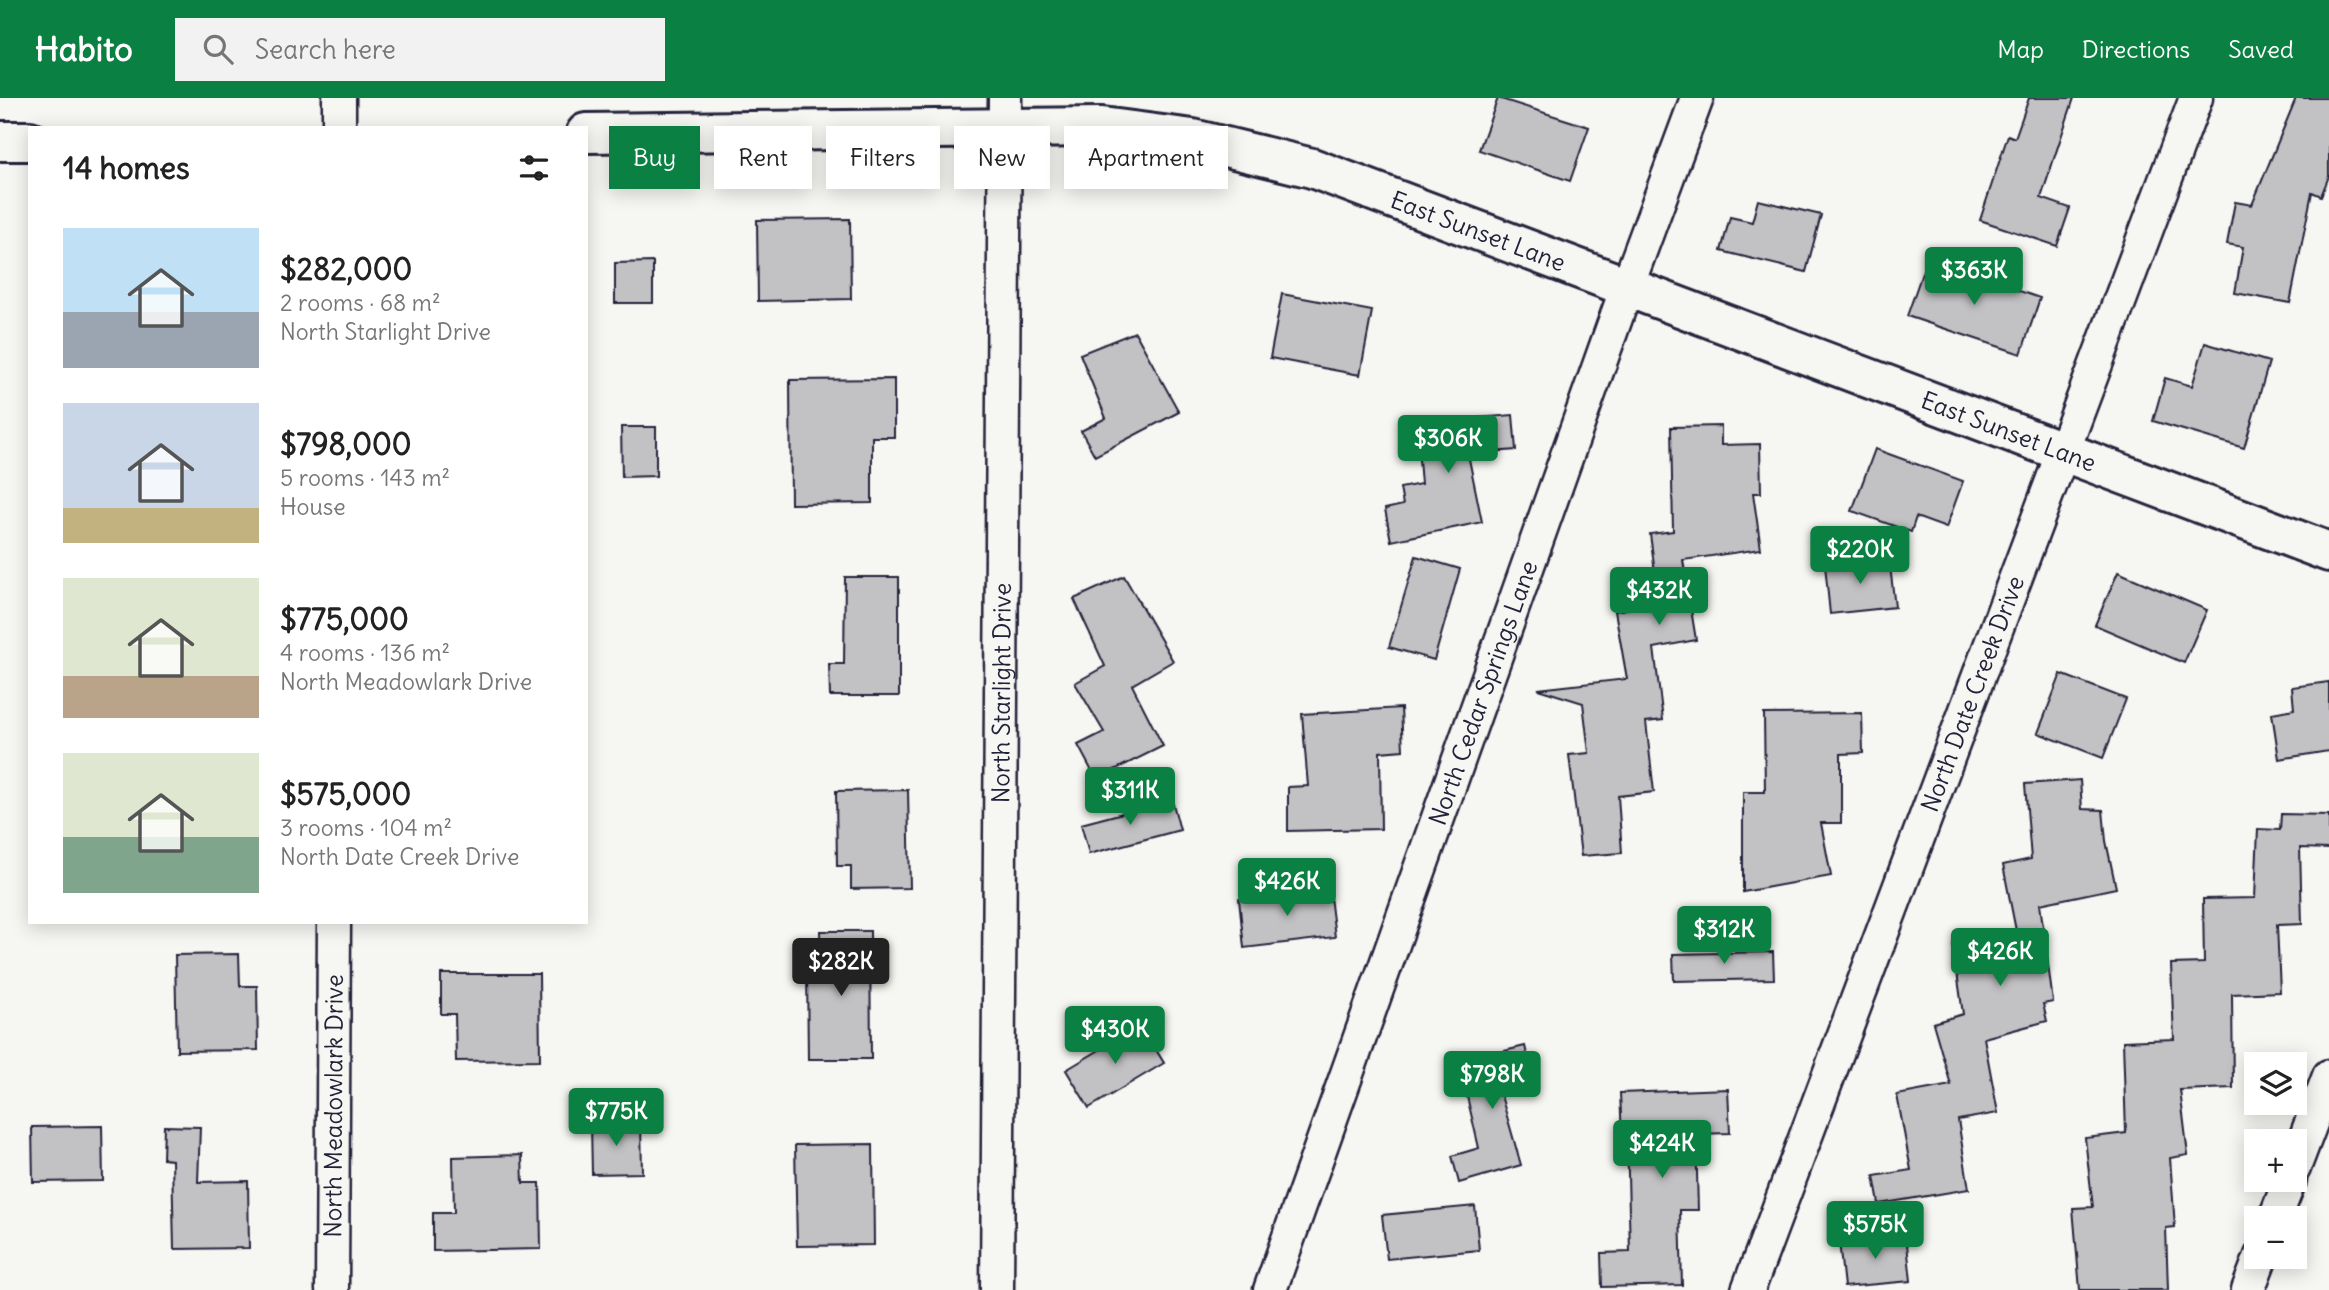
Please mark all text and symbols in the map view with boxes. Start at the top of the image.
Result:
search box [175,18,665,81]
text: Habito [35,28,133,70]
icon: search [199,30,237,68]
text: Search here [255,33,396,66]
text: Map [1997,34,2044,64]
text: Directions [2082,34,2190,64]
text: Saved [2228,34,2294,64]
chip: Buy [609,126,700,189]
chip: Rent [714,126,812,189]
chip: Filters [826,126,940,189]
chip: New [954,126,1050,189]
chip: Apartment [1064,126,1228,189]
text: 14 homes [63,149,190,187]
icon: filters [515,149,553,187]
street label: East Sunset Lane [1387,184,1570,277]
pin: $363K [1925,248,2023,307]
text: $282,000 [280,250,412,288]
text: $363K [1941,255,2007,284]
icon: home [119,256,203,340]
text: 2 rooms · 68 m² [280,288,441,317]
text: North Starlight Drive [280,317,491,346]
street label: East Sunset Lane [1917,384,2100,478]
pin: $306K [1399,416,1497,475]
text: $306K [1414,423,1482,452]
text: $798,000 [280,425,411,463]
icon: home [119,431,203,515]
text: 5 rooms · 143 m² [280,463,450,492]
text: House [280,492,346,521]
pin: $220K [1811,526,1909,586]
text: $220K [1826,534,1894,563]
street label: North Cedar Springs Lane [1422,557,1543,829]
pin: $432K [1610,568,1708,627]
street label: North Date Creek Drive [1914,571,2030,816]
text: $432K [1626,575,1692,604]
street label: North Starlight Drive [985,583,1017,803]
text: $775,000 [280,600,409,638]
icon: home [119,606,203,690]
text: 4 rooms · 136 m² [280,638,450,667]
text: North Meadowlark Drive [280,667,532,696]
pin: $311K [1081,768,1179,827]
text: $575,000 [280,775,411,813]
text: $311K [1101,775,1159,804]
icon: home [119,781,203,865]
text: 3 rooms · 104 m² [280,813,452,842]
text: North Date Creek Drive [280,842,519,871]
pin: $426K [1238,858,1336,918]
text: $426K [1254,866,1320,895]
pin: $312K [1675,906,1773,966]
text: $312K [1693,914,1755,943]
pin: $426K [1951,928,2049,988]
text: $426K [1967,936,2033,965]
pin: $282K [792,939,890,998]
text: $282K [808,946,874,975]
street label: North Meadowlark Drive [317,974,349,1238]
pin: $430K [1066,1006,1164,1066]
text: $430K [1081,1014,1149,1043]
pin: $798K [1443,1052,1541,1111]
map controls [2244,1052,2307,1269]
button: layers [2244,1052,2307,1115]
text: $798K [1460,1059,1524,1088]
pin: $775K [567,1088,665,1148]
text: $775K [585,1096,647,1125]
pin: $424K [1613,1121,1711,1180]
text: $424K [1629,1128,1695,1157]
button: + [2244,1129,2307,1192]
pin: $575K [1826,1202,1924,1261]
button: − [2244,1206,2307,1269]
text: $575K [1843,1209,1907,1238]

